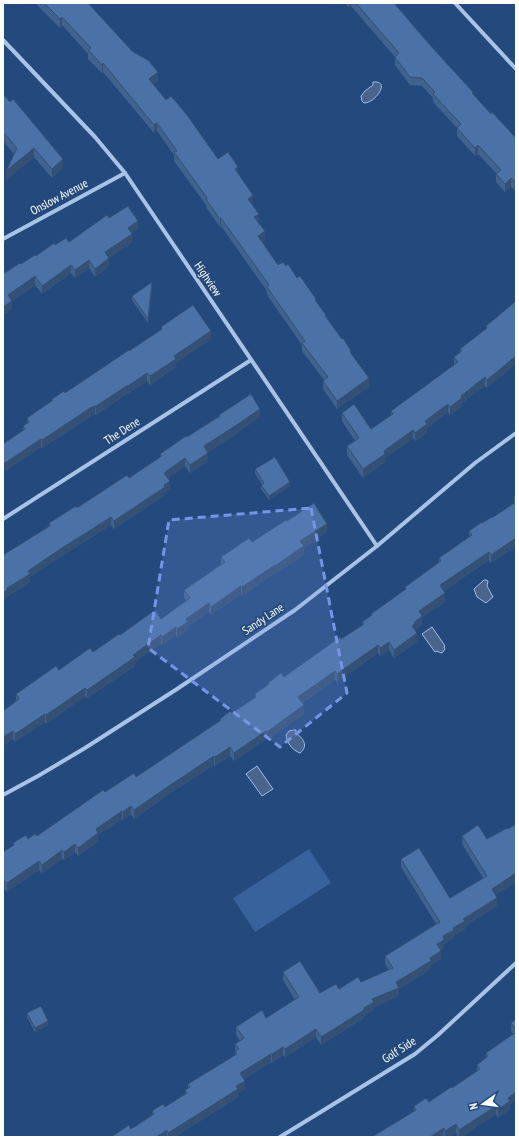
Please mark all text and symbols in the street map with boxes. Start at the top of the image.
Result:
street label: Onslow Avenue [27,175,90,218]
street label: Highview [191,258,226,300]
street label: The Dene [101,413,142,448]
street label: Sandy Lane [239,599,286,638]
street label: Golf Side [379,1033,419,1066]
north arrow [463,1084,503,1124]
text: N [466,1102,481,1111]

